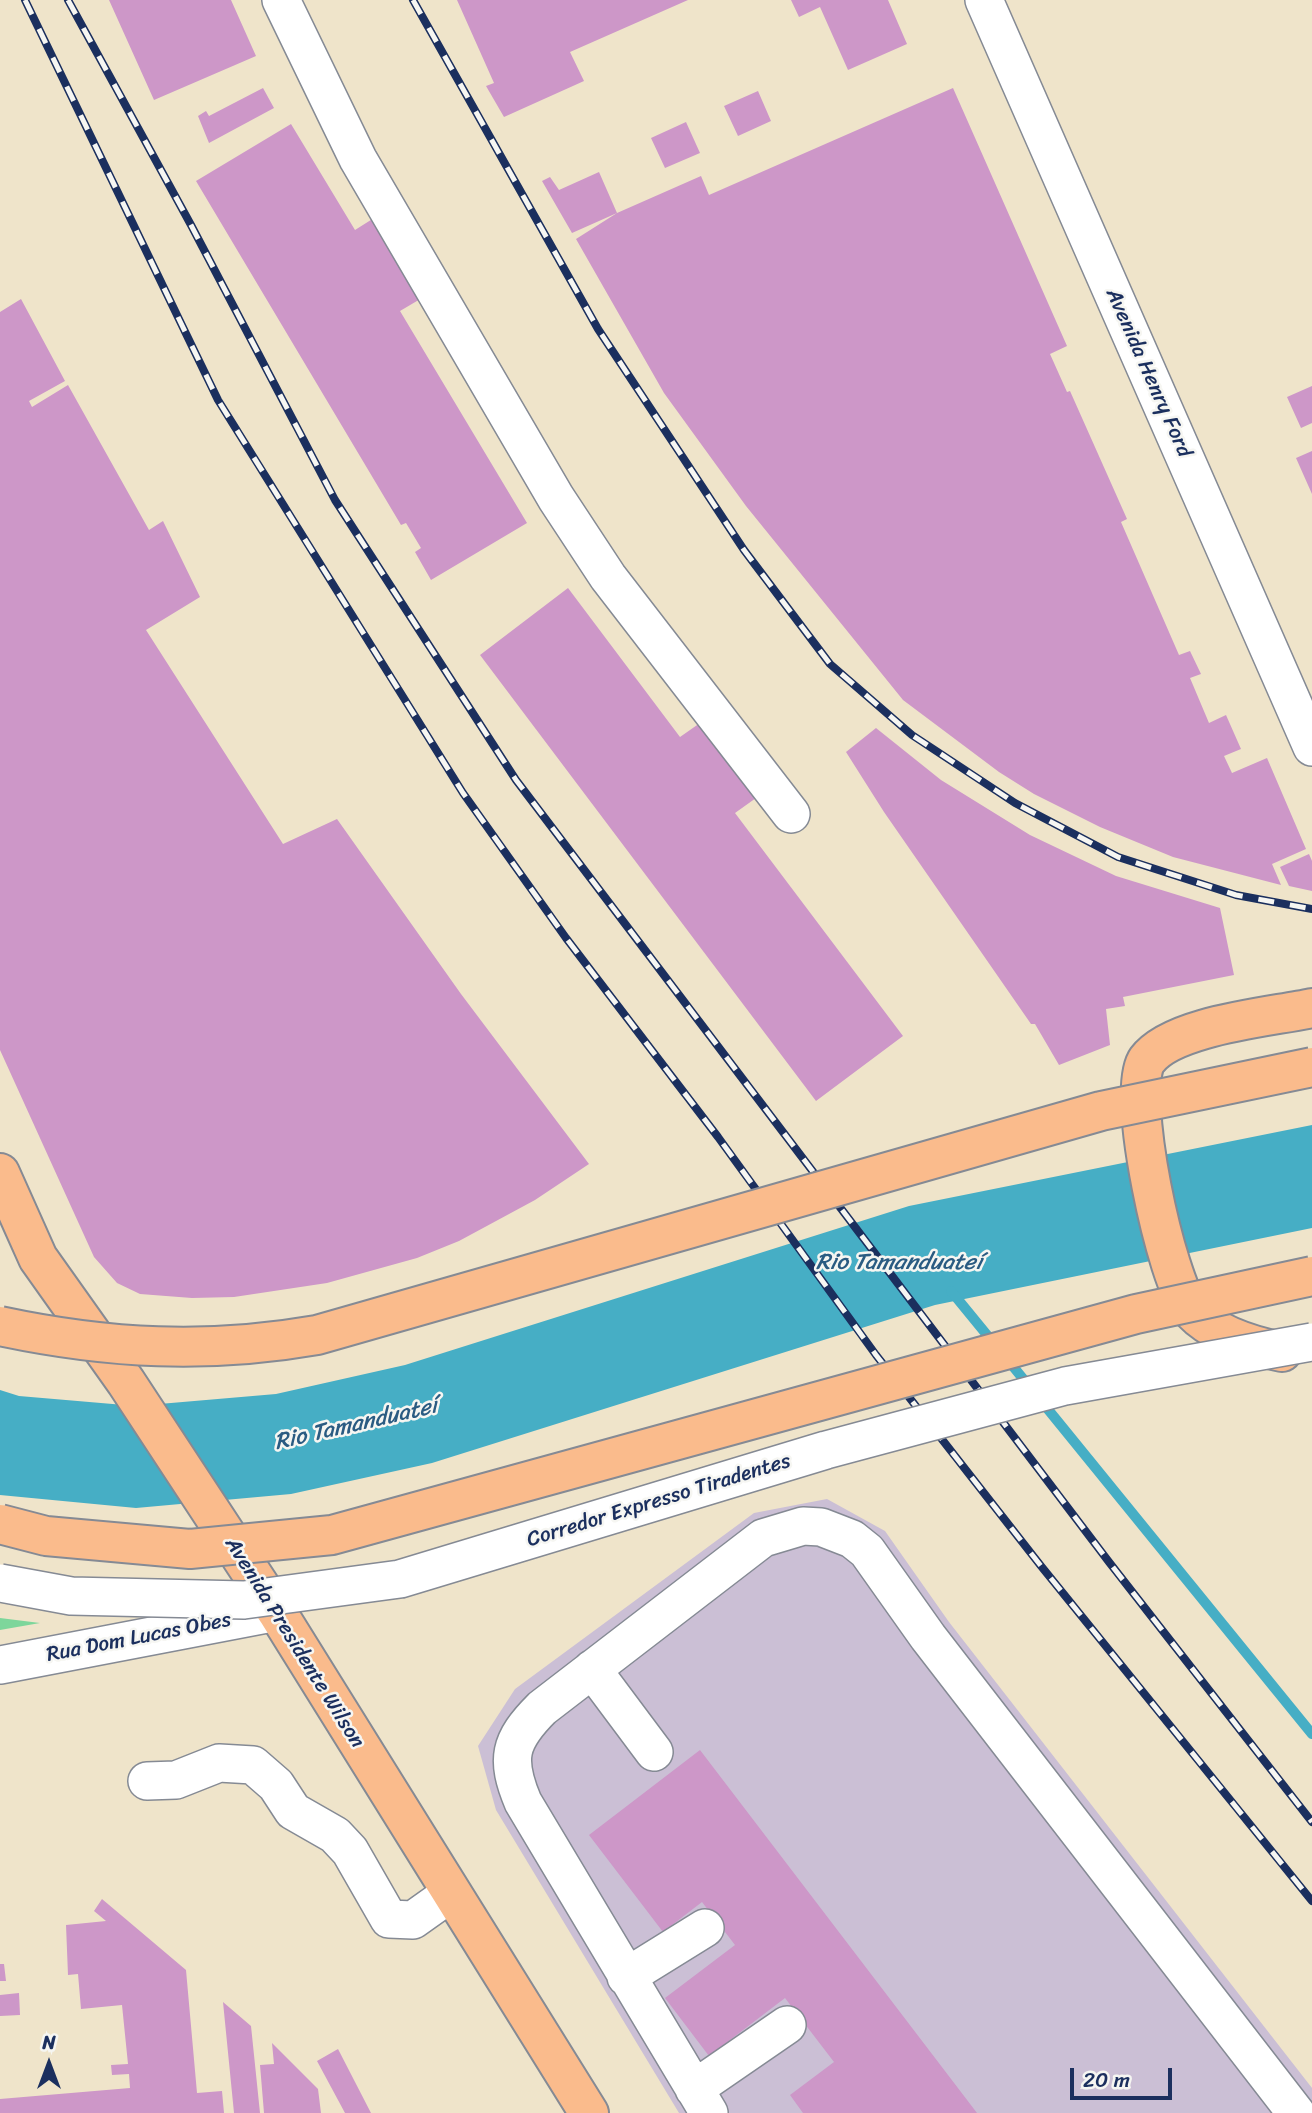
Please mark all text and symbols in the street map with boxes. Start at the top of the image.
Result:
street label: Avenida Henry Ford [1099,285,1197,461]
water label: Rio Tamanduateí [816,1249,982,1277]
water label: Rio Tamanduateí [272,1393,440,1457]
street label: Corredor Expresso Tiradentes [524,1449,794,1553]
street label: Avenida Presidente Wilson [219,1533,369,1753]
street label: Rua Dom Lucas Obes [45,1608,233,1668]
text: N [42,2026,56,2059]
north arrow [14,2029,84,2099]
scale bar [1074,2054,1176,2098]
text: 20 m [1083,2061,1130,2099]

